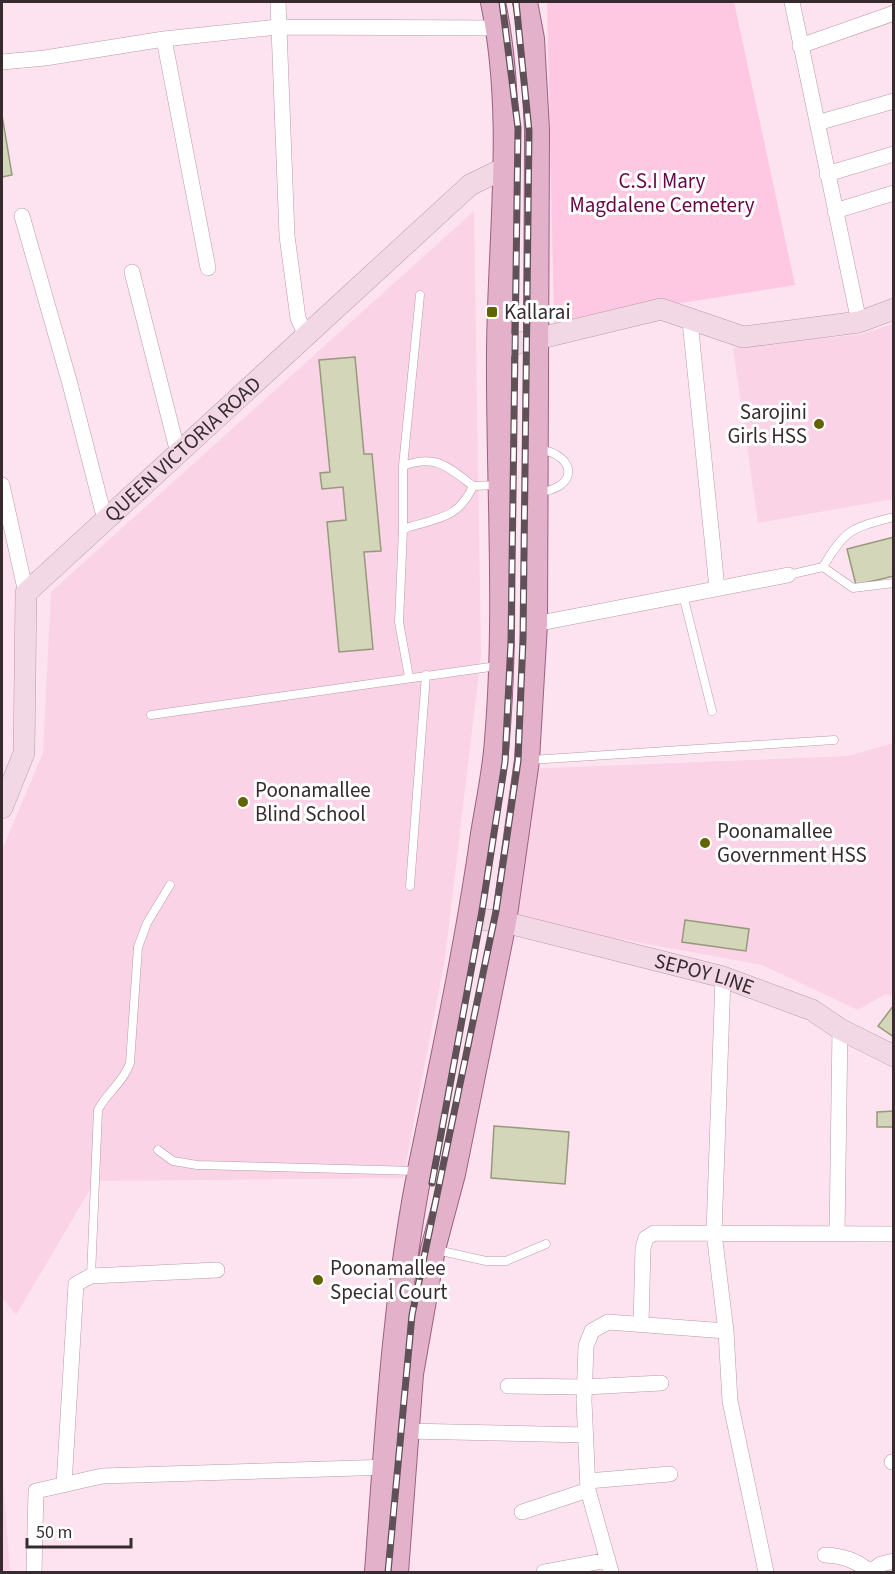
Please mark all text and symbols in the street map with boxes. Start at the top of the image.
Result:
park label: C.S.I Mary Magdalene Cemetery [569,166,755,220]
place label: Kallarai [504,297,571,327]
marker: Kallarai [485,305,499,319]
street label: QUEEN VICTORIA ROAD [98,369,268,529]
place label: Sarojini Girls HSS [727,397,807,451]
marker: Sarojini Girls HSS [812,417,826,431]
place label: Poonamallee Blind School [255,775,371,829]
marker: Poonamallee Blind School [236,795,250,809]
place label: Poonamallee Government HSS [717,816,867,870]
marker: Poonamallee Government HSS [698,836,712,850]
street label: SEPOY LINE [651,945,758,1002]
place label: Poonamallee Special Court [330,1253,447,1307]
marker: Poonamallee Special Court [311,1273,325,1287]
scale bar [27,1511,130,1549]
text: 50 m [36,1520,72,1545]

